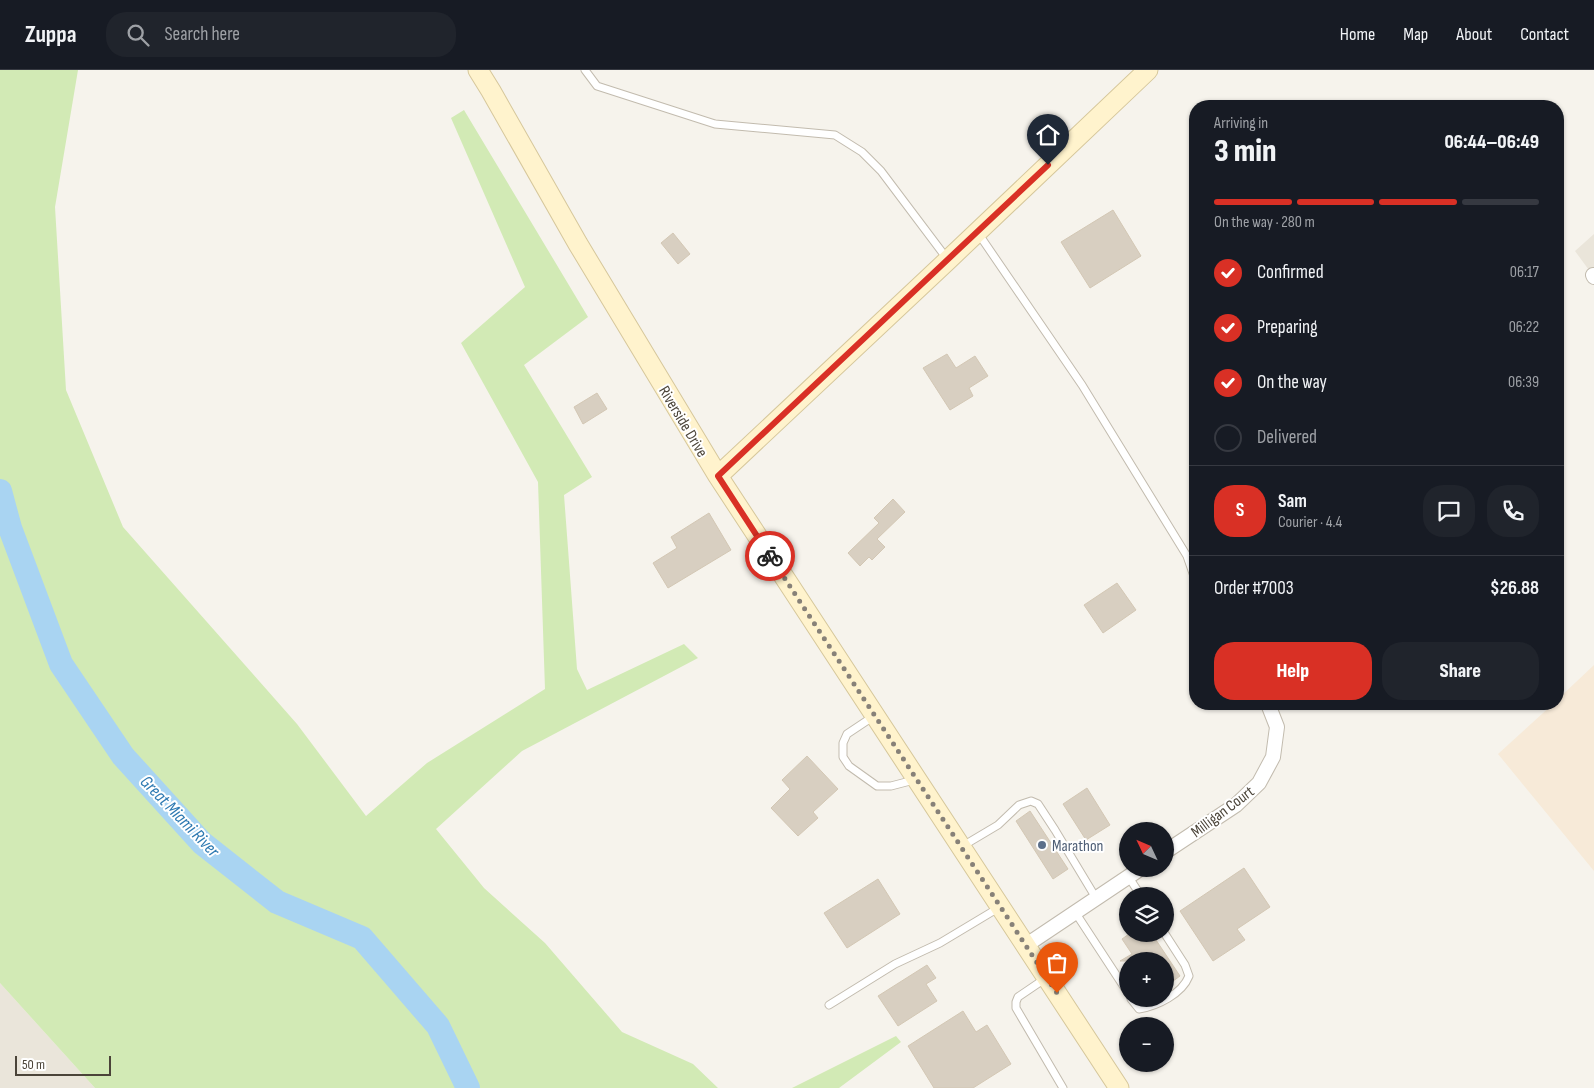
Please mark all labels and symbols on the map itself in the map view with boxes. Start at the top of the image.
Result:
pin [1027,114,1069,165]
street label: Riverside Drive [654,383,711,461]
courier [745,531,795,581]
water label: Great Miami River [136,771,224,862]
street label: Milligan Court [1188,782,1258,842]
north arrow [1119,822,1174,878]
place label: Marathon [1052,837,1103,856]
marker: Marathon [1036,839,1048,851]
pin [1036,942,1078,993]
scale bar [15,1053,111,1076]

